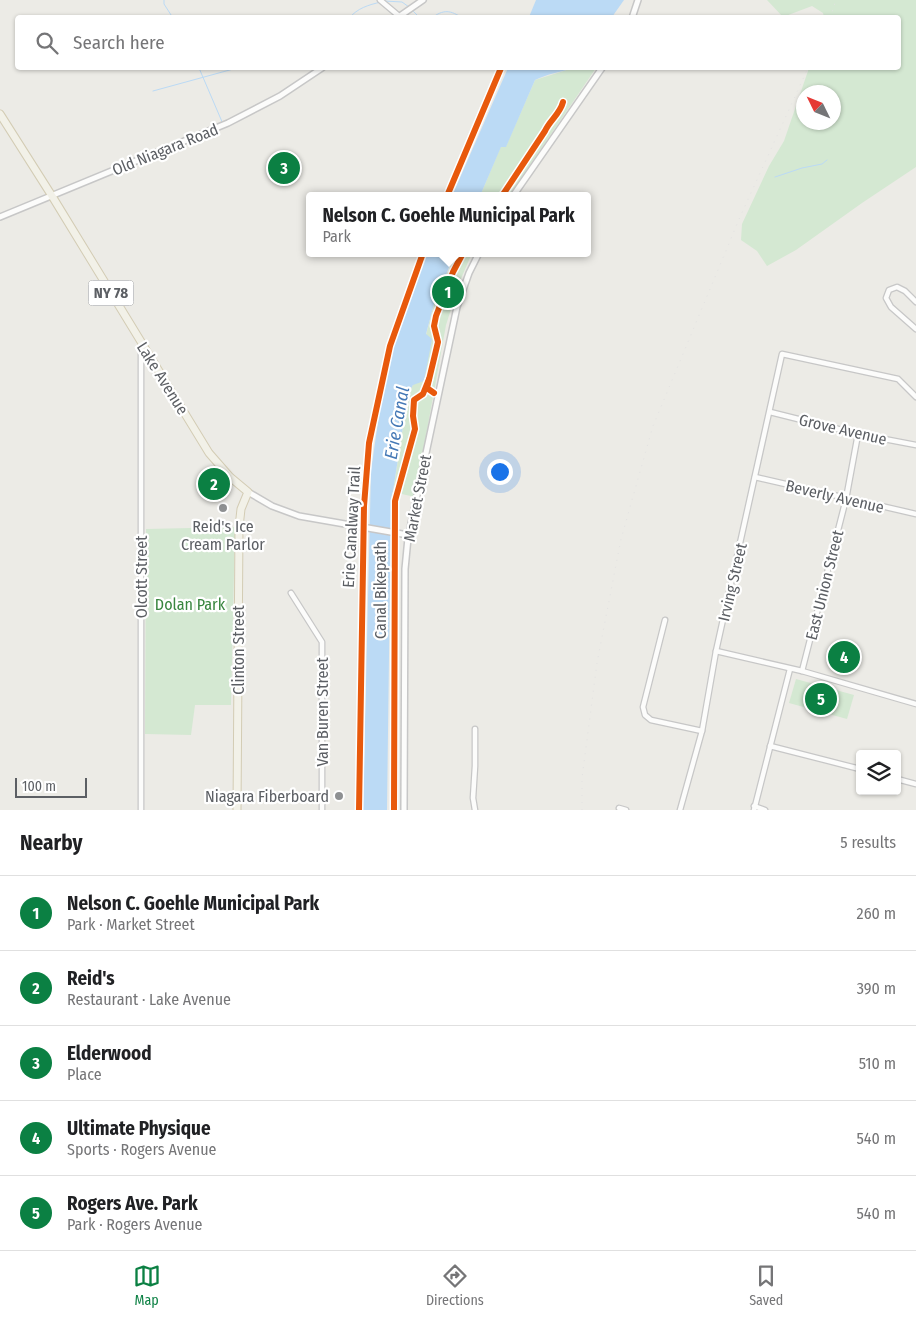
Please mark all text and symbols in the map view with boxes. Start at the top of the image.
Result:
search box [15,15,901,70]
icon: search [33,29,61,57]
text: Search here [73,31,165,54]
north arrow [796,85,841,130]
street label: Old Niagara Road [109,120,221,179]
pin: 3 [268,149,300,187]
popup [306,192,591,257]
text: Nelson C. Goehle Municipal Park [322,204,575,227]
text: Park [322,227,351,246]
pin: 1 [432,273,464,311]
road number: NY 78 [88,280,134,306]
street label: Lake Avenue [133,339,192,418]
water label: Erie Canal [380,385,414,461]
street label: Grove Avenue [797,410,889,449]
street label: Market Street [400,452,435,543]
your location [487,459,513,485]
pin: 2 [198,465,230,503]
street label: Erie Canalway Trail [339,466,364,588]
street label: Beverly Avenue [784,476,886,517]
marker: Reid's Ice Cream Parlor [217,502,229,514]
place label: Reid's Ice Cream Parlor [181,517,265,554]
street label: East Union Street [802,527,848,642]
street label: Olcott Street [132,535,151,618]
street label: Irving Street [714,540,751,623]
street label: Canal Bikepath [371,541,390,639]
park label: Dolan Park [155,595,226,614]
street label: Clinton Street [229,604,248,695]
pin: 4 [828,638,860,676]
street label: Van Buren Street [313,657,332,767]
pin: 5 [805,680,837,718]
map controls [856,750,901,795]
button: layers [856,750,901,795]
scale bar [15,775,88,798]
text: 100 m [22,778,56,795]
place label: Niagara Fiberboard [205,787,329,806]
marker: Niagara Fiberboard [333,790,345,802]
text: Nearby [20,830,82,856]
text: 5 results [840,833,896,852]
text: Nelson C. Goehle Municipal Park [67,892,319,915]
text: 1 [33,904,39,923]
text: 260 m [857,904,896,923]
text: Park · Market Street [67,915,195,934]
text: Reid's [67,967,115,990]
text: 2 [32,979,40,998]
text: 390 m [857,979,896,998]
text: Restaurant · Lake Avenue [67,990,231,1009]
text: Elderwood [67,1042,152,1065]
text: 3 [32,1054,40,1073]
text: 510 m [859,1054,896,1073]
text: Place [67,1065,102,1084]
text: Ultimate Physique [67,1117,211,1140]
text: 4 [32,1129,40,1148]
text: 540 m [857,1129,896,1148]
text: Sports · Rogers Avenue [67,1140,217,1159]
text: Rogers Ave. Park [67,1192,198,1215]
text: 5 [32,1204,40,1223]
text: 540 m [857,1204,896,1223]
text: Park · Rogers Avenue [67,1215,202,1234]
tab: Map [133,1262,161,1309]
tab: Directions [426,1262,484,1309]
tab: Saved [749,1262,783,1309]

